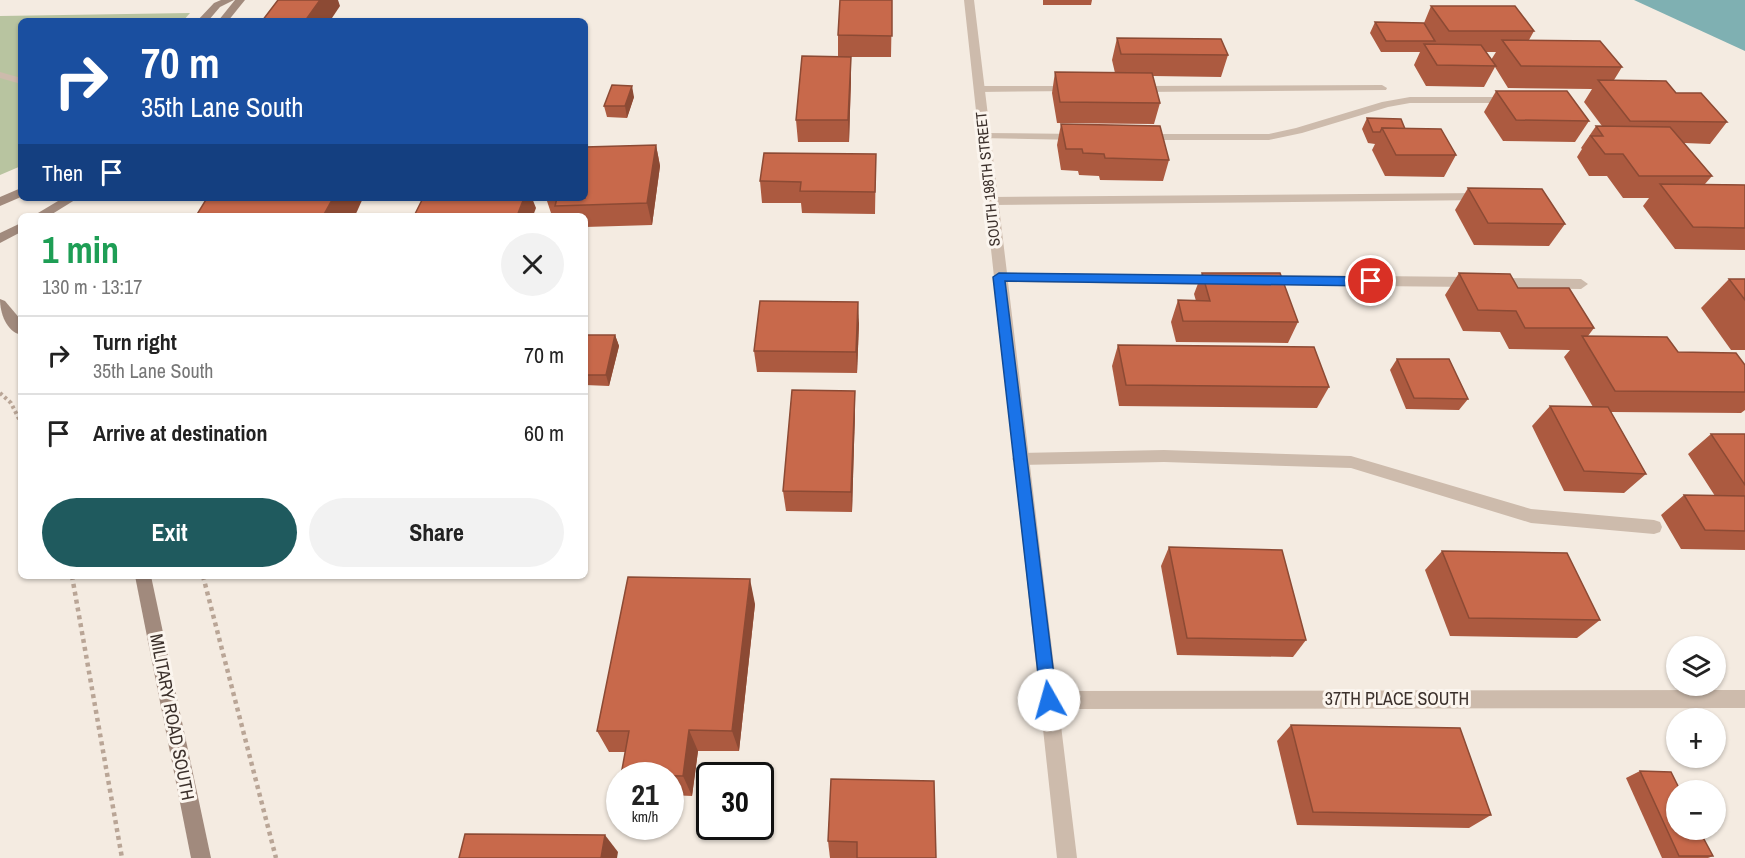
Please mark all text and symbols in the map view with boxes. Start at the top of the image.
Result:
text: 70 m [141,35,220,91]
icon: right [42,42,120,120]
text: 35th Lane South [141,89,304,125]
street label: SOUTH 198TH STREET [970,110,1005,247]
icon: arrive [95,156,128,189]
text: Then [42,158,83,188]
text: 1 min [42,226,119,274]
button: close [501,233,564,296]
pin [1345,255,1396,306]
icon: arrive [1354,264,1387,297]
text: 130 m · 13:17 [42,273,142,300]
text: Turn right [93,327,177,357]
icon: right [42,339,75,372]
text: 70 m [524,340,564,370]
text: 35th Lane South [93,357,213,384]
icon: arrive [42,417,75,450]
text: Arrive at destination [93,418,267,448]
text: 60 m [524,418,564,448]
button: Exit [42,498,297,567]
button: Share [309,498,564,567]
street label: MILITARY ROAD SOUTH [144,632,201,802]
map controls [1666,636,1726,840]
button: layers [1666,636,1726,696]
position arrow [1017,668,1081,732]
street label: 37TH PLACE SOUTH [1325,686,1469,711]
button: + [1666,708,1726,768]
speed limit sign: 30 [696,762,774,840]
text: 21 [631,774,659,814]
button: − [1666,780,1726,840]
text: km/h [632,806,658,827]

